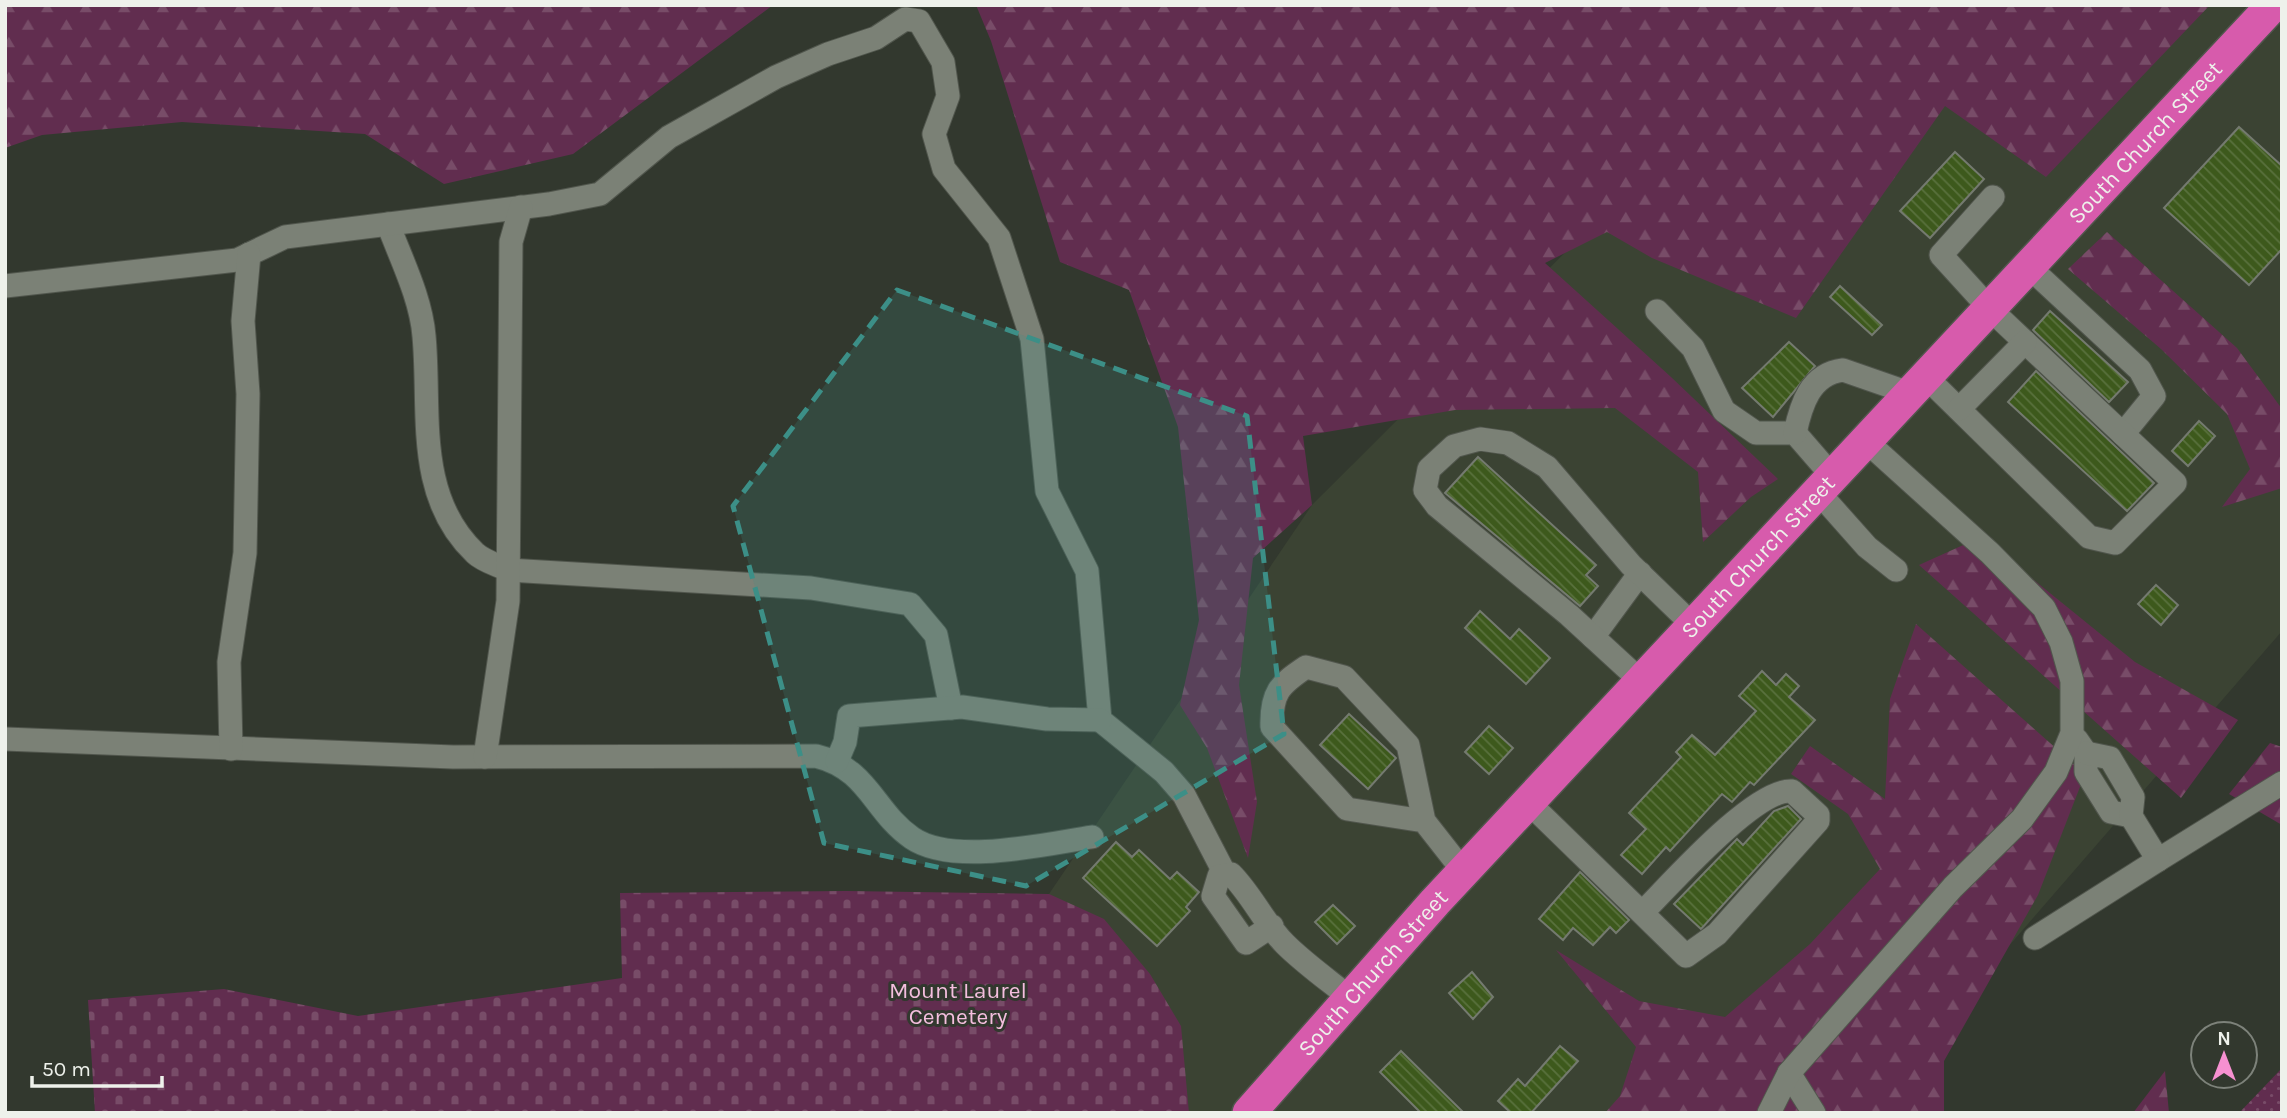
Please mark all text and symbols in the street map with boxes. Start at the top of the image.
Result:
street label: South Church Street [2062,55,2228,229]
street label: South Church Street [1675,469,1841,644]
street label: South Church Street [1292,884,1453,1062]
park label: Mount Laurel Cemetery [889,977,1027,1030]
north arrow [2189,1020,2259,1090]
text: N [2217,1028,2231,1050]
scale bar [32,1044,161,1088]
text: 50 m [42,1057,91,1081]

